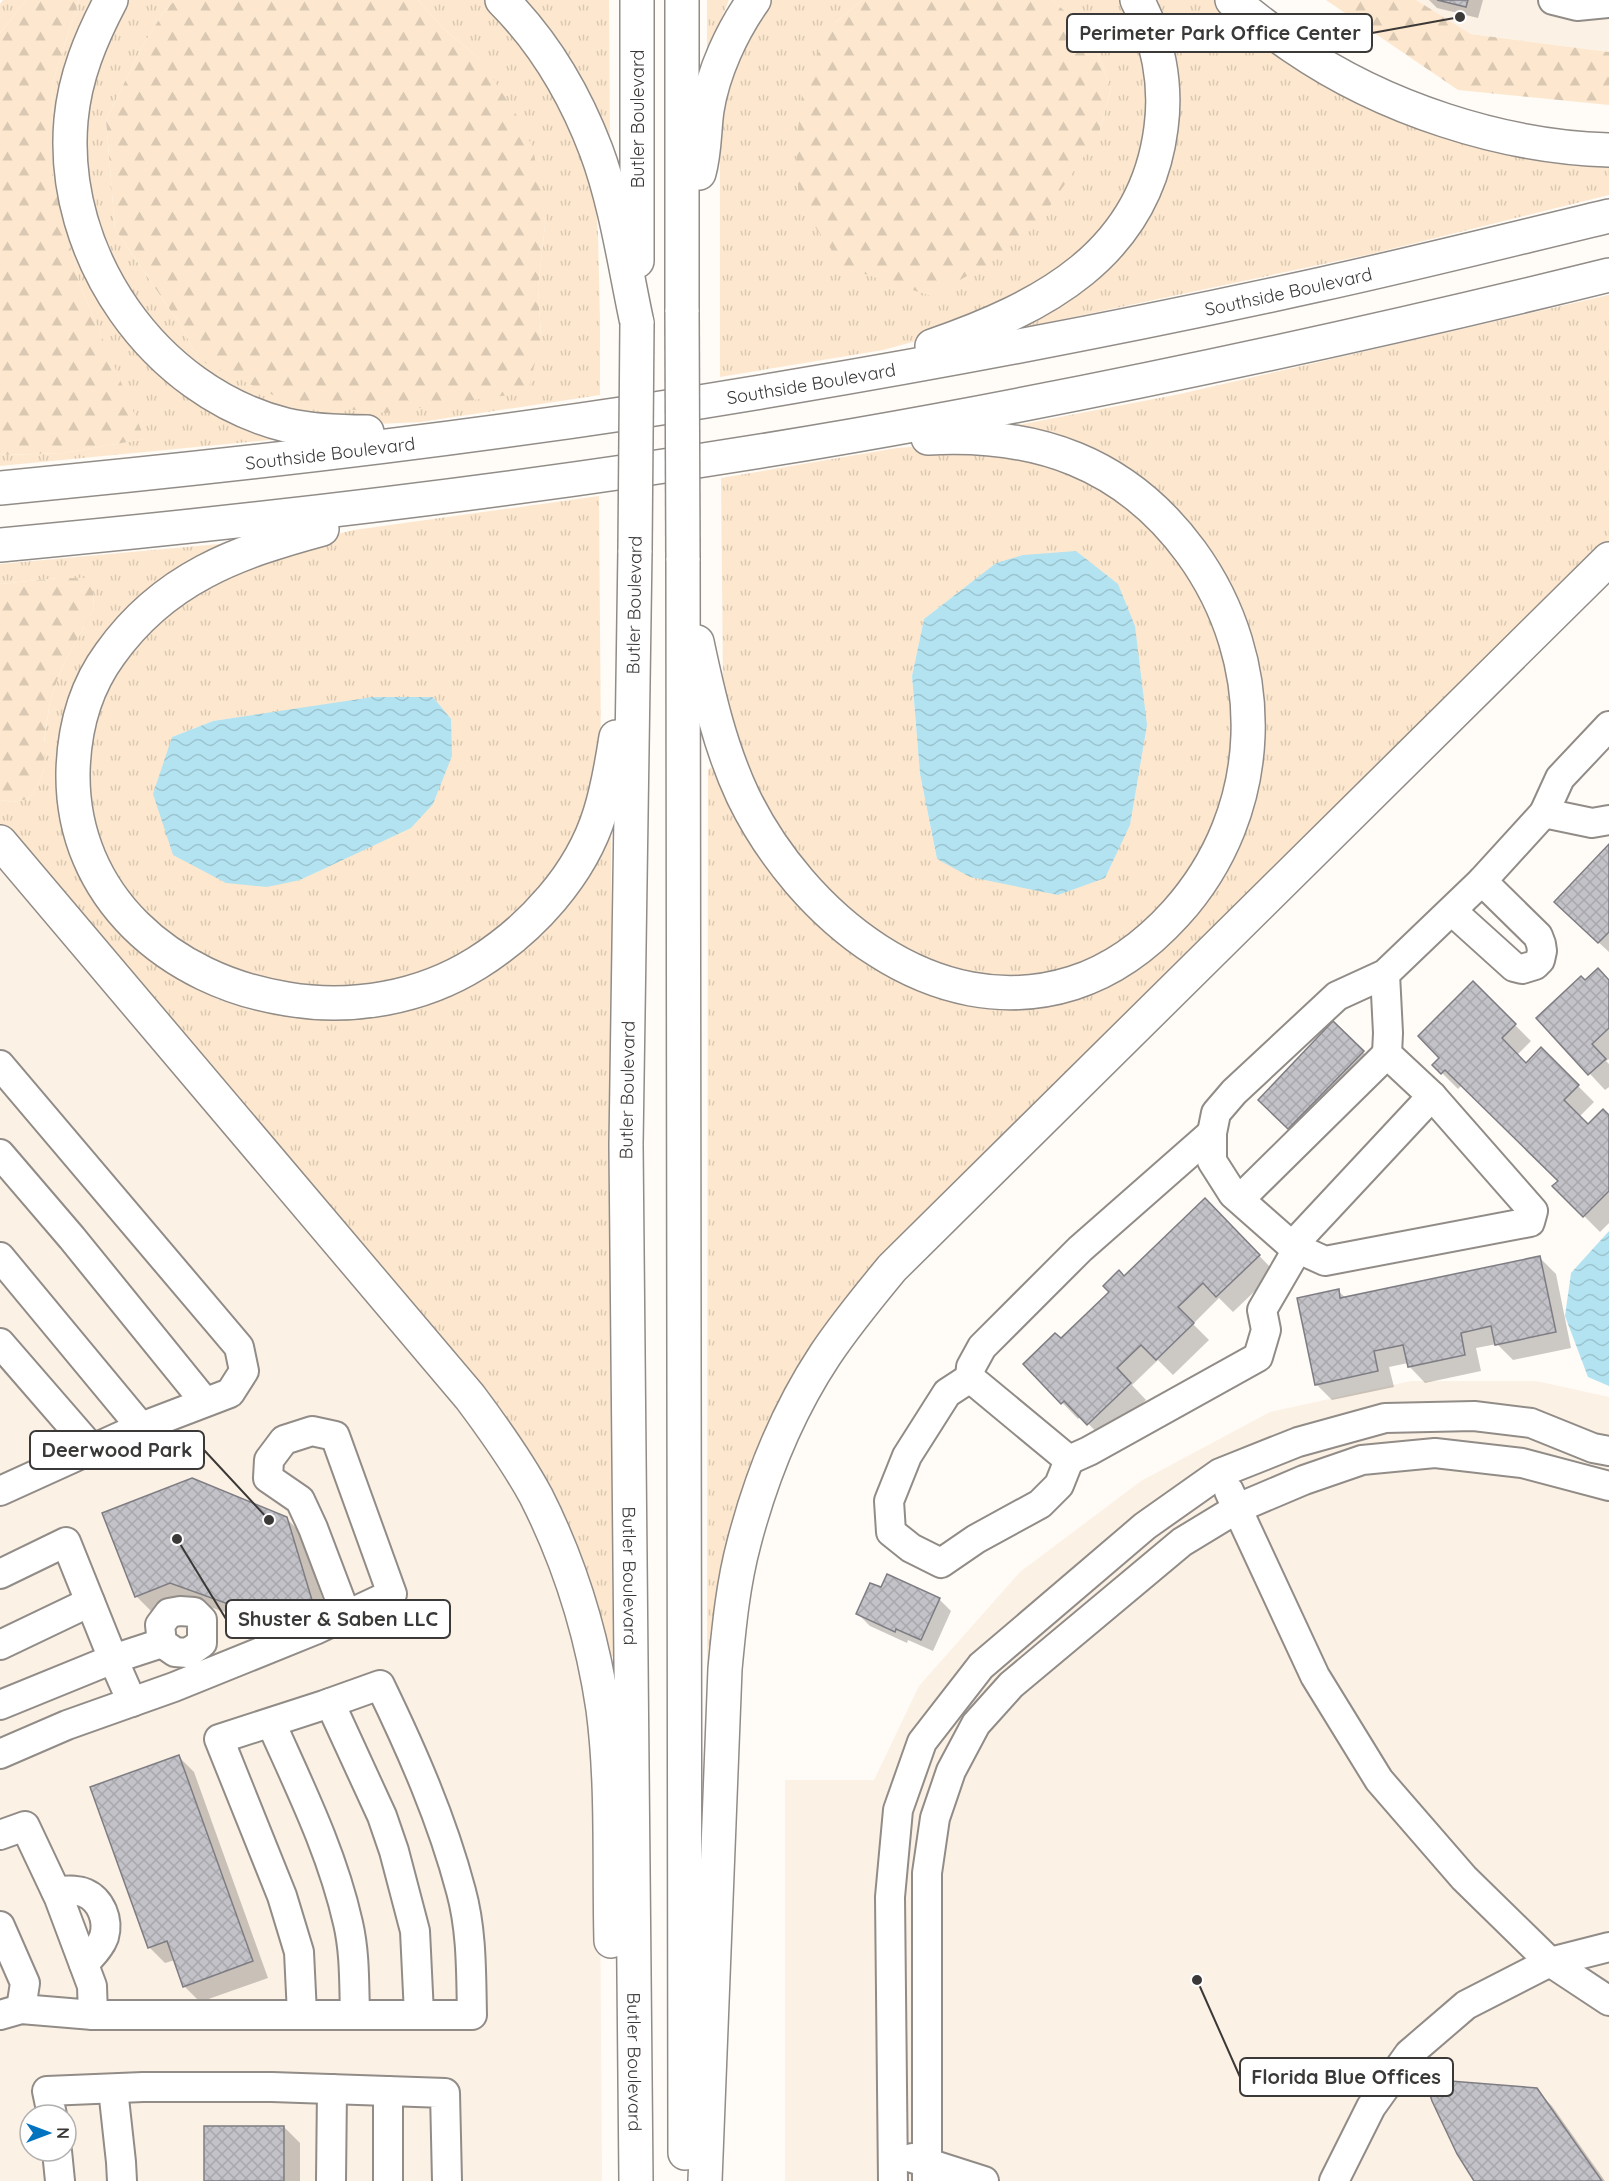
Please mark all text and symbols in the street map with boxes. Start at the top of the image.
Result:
callout: Perimeter Park Office Center [1067,14,1372,52]
text: Perimeter Park Office Center [1079,20,1361,45]
street label: Butler Boulevard [626,50,649,188]
street label: Southside Boulevard [1202,262,1374,320]
street label: Southside Boulevard [725,357,897,409]
street label: Southside Boulevard [244,431,416,474]
street label: Butler Boulevard [621,535,647,675]
street label: Butler Boulevard [614,1020,640,1160]
callout: Deerwood Park [30,1431,204,1469]
text: Deerwood Park [42,1437,192,1462]
street label: Butler Boulevard [618,1506,642,1645]
callout: Shuster & Saben LLC [226,1600,450,1638]
text: Shuster & Saben LLC [238,1606,439,1631]
street label: Butler Boulevard [623,1992,647,2131]
callout: Florida Blue Offices [1240,2058,1453,2096]
text: Florida Blue Offices [1251,2064,1441,2089]
north arrow [18,2103,78,2163]
text: N [53,2127,73,2139]

